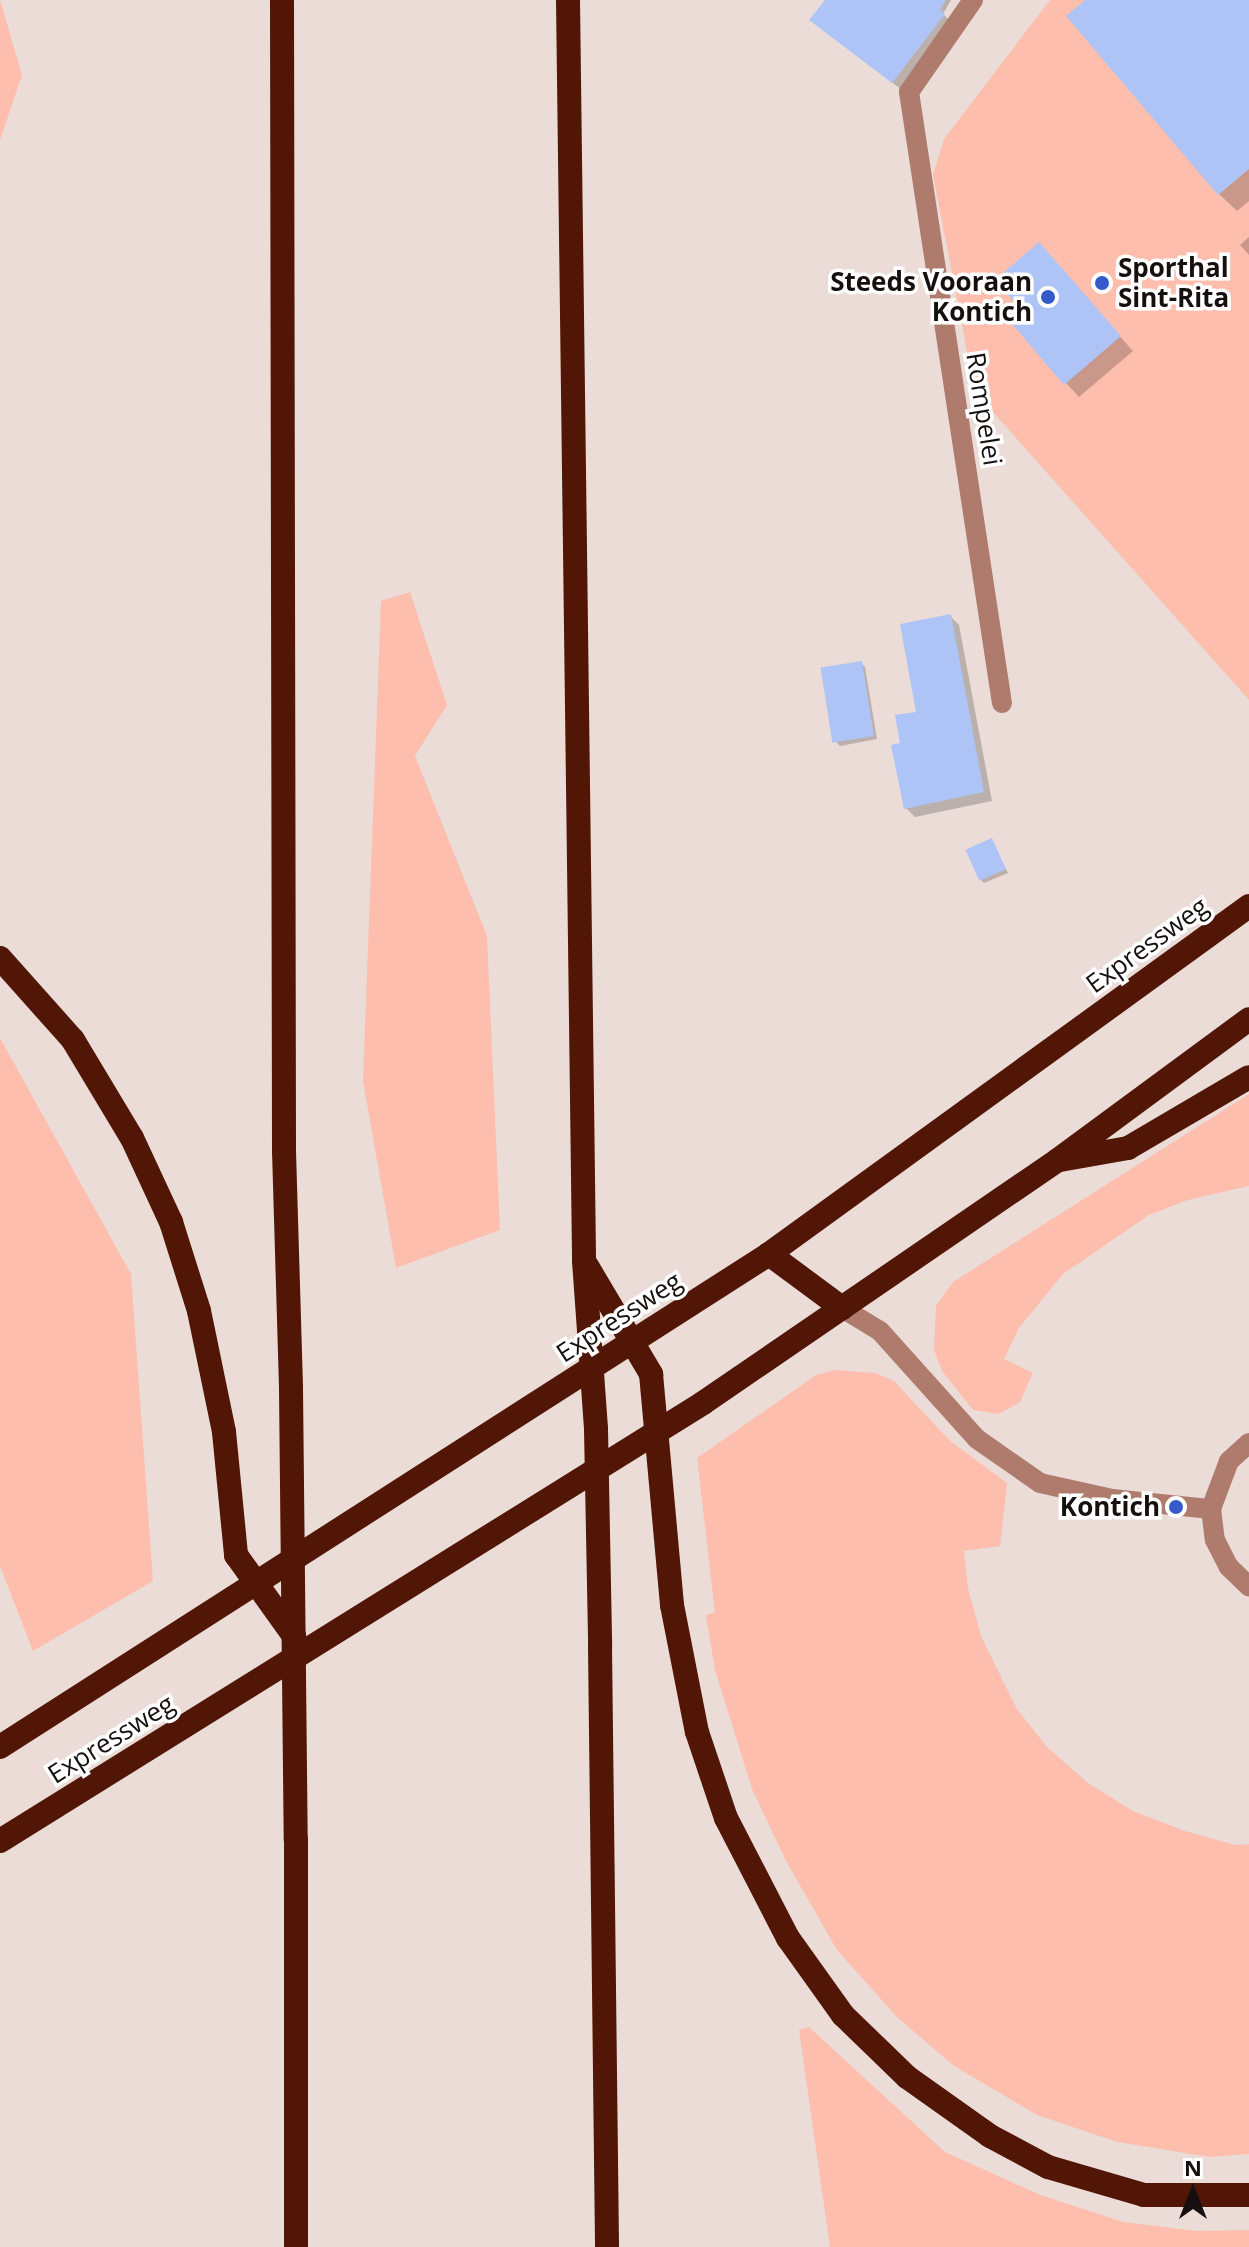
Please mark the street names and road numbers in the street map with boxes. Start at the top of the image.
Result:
street label: Rompelei [960,350,1008,468]
street label: Expressweg [1080,890,1214,1000]
street label: Expressweg [551,1265,687,1369]
street label: Expressweg [42,1688,180,1790]

